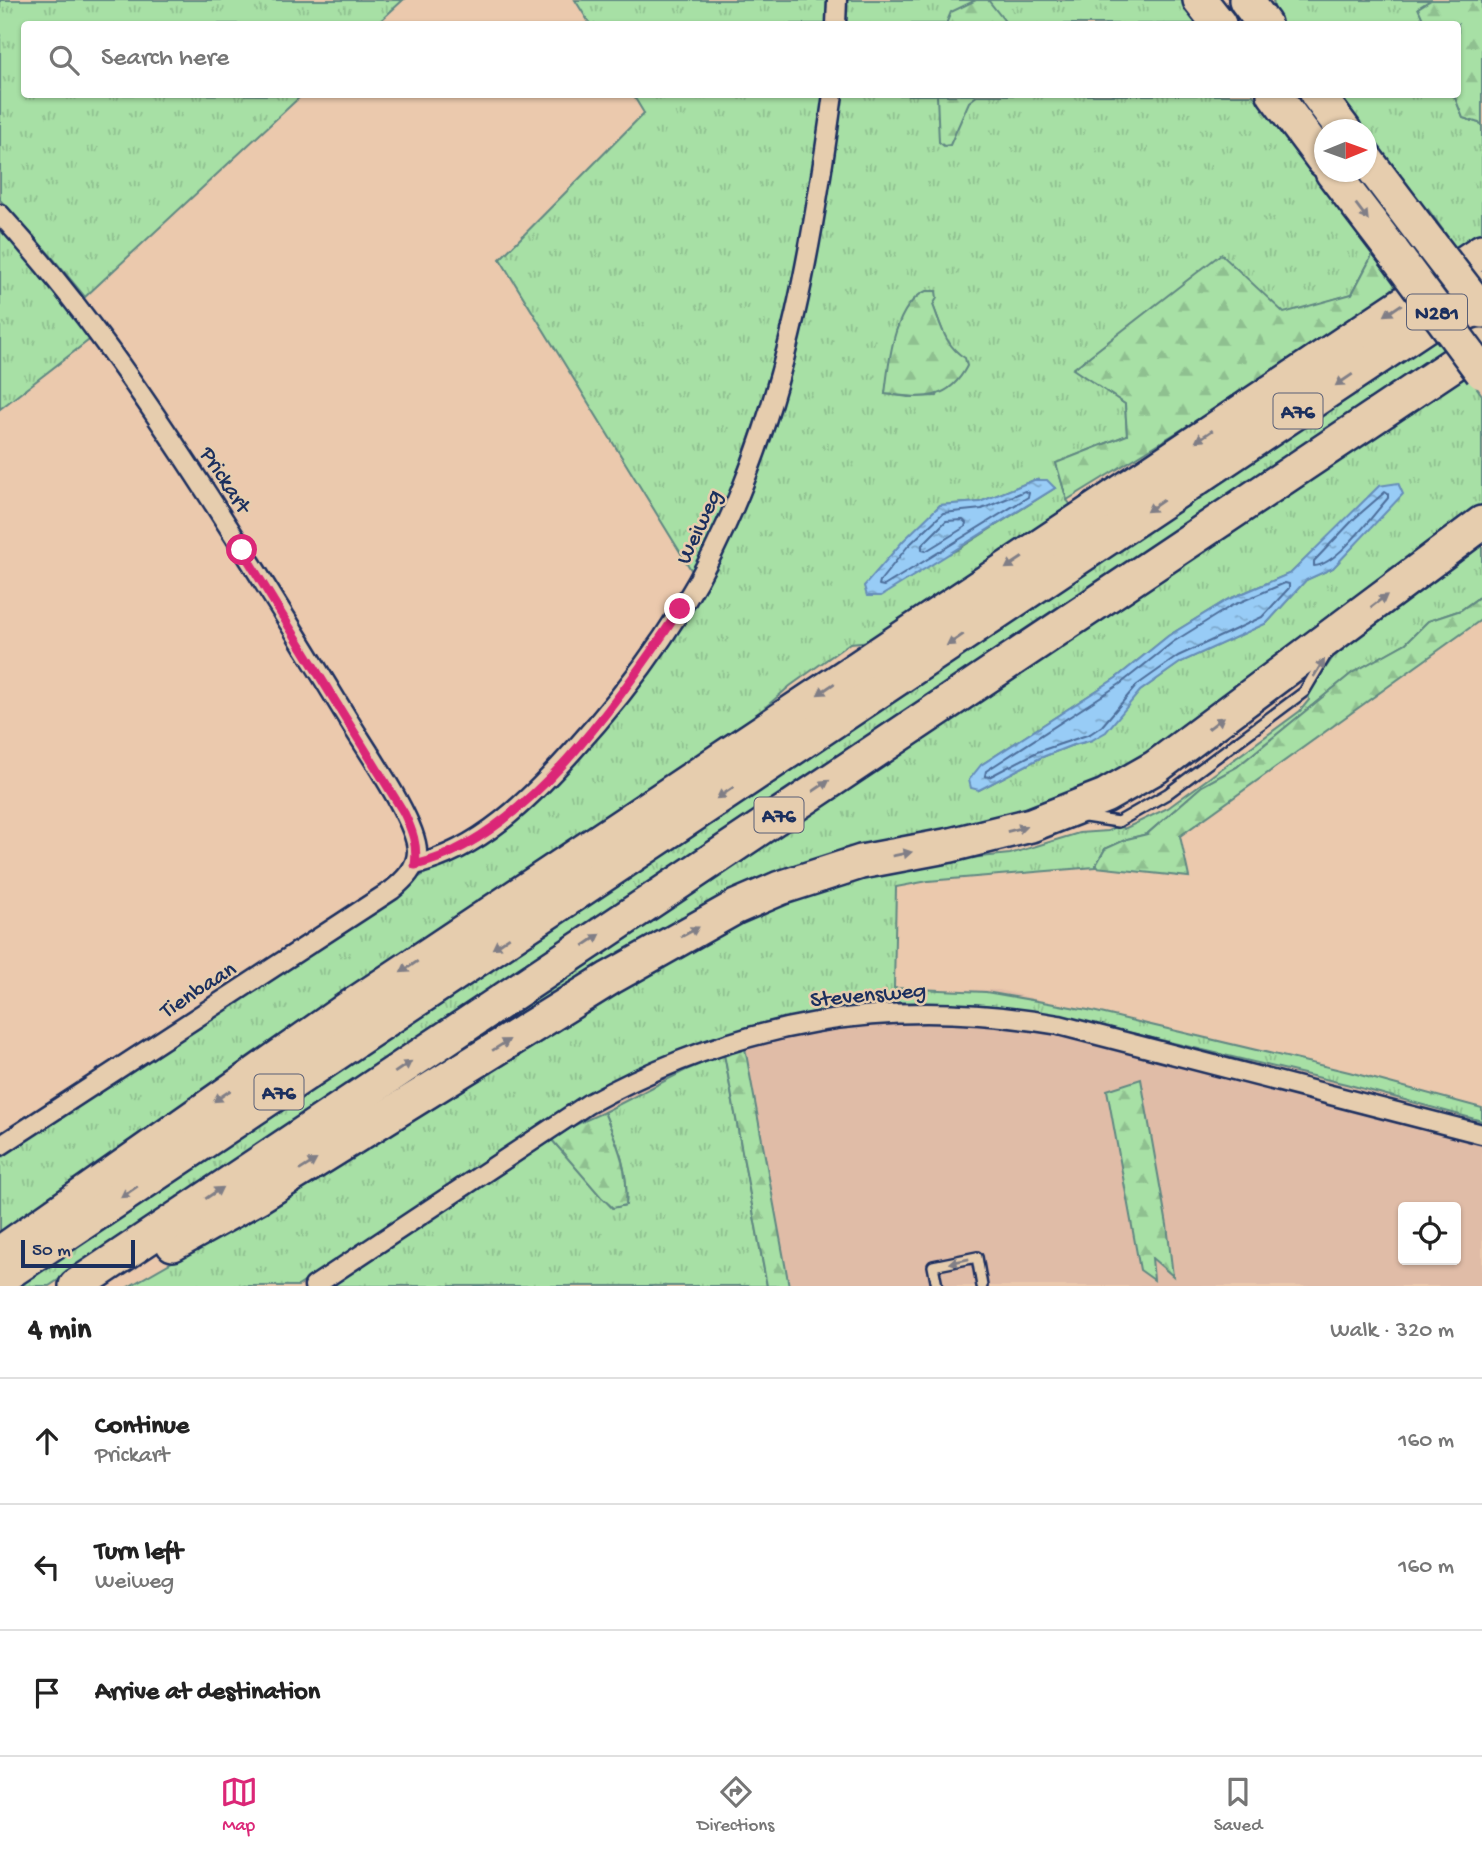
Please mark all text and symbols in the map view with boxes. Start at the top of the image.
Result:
search box [21,21,1461,98]
icon: search [45,41,83,79]
text: Search here [101,44,229,75]
north arrow [1314,119,1377,182]
one-way arrow [1355,203,1369,221]
road number: N281 [1407,294,1467,330]
one-way arrow [1384,303,1402,317]
one-way arrow [1334,373,1353,386]
road number: A76 [1274,394,1322,428]
one-way arrow [1194,430,1214,443]
street label: Prickart [192,442,256,521]
street label: Weiweg [671,486,729,569]
one-way arrow [1145,500,1164,513]
route start [226,534,257,565]
one-way arrow [1005,556,1024,569]
route end [664,593,695,624]
one-way arrow [1369,594,1387,609]
one-way arrow [946,633,964,647]
one-way arrow [1313,659,1326,678]
one-way arrow [816,682,835,695]
one-way arrow [1207,716,1225,730]
one-way arrow [812,780,831,793]
one-way arrow [715,787,735,800]
road number: A76 [754,798,804,832]
one-way arrow [1007,824,1028,834]
one-way arrow [891,848,913,859]
one-way arrow [680,926,700,938]
one-way arrow [583,933,601,947]
one-way arrow [492,936,510,950]
street label: Tienbaan [154,956,242,1027]
one-way arrow [400,960,419,973]
street label: Stevensweg [809,978,927,1015]
one-way arrow [491,1039,511,1052]
one-way arrow [394,1060,412,1074]
road number: A76 [254,1074,304,1110]
one-way arrow [212,1090,232,1103]
one-way arrow [298,1159,317,1172]
one-way arrow [119,1186,139,1199]
one-way arrow [204,1187,224,1200]
map controls [1398,1202,1461,1265]
button: locate [1398,1202,1461,1265]
scale bar [21,1237,135,1269]
text: 50 m [32,1240,71,1263]
one-way arrow [948,1255,970,1266]
text: 4 min [28,1314,91,1349]
text: Walk · 320 m [1330,1318,1454,1345]
text: Continue [95,1412,189,1443]
icon: ahead [28,1422,66,1460]
text: 160 m [1398,1428,1454,1455]
text: Prickart [95,1443,169,1470]
text: Turn left [95,1538,183,1569]
icon: left [28,1548,66,1586]
text: 160 m [1398,1554,1454,1581]
text: Weiweg [95,1569,174,1596]
icon: arrive [28,1674,66,1712]
text: Arrive at destination [95,1678,320,1709]
tab: Map [220,1773,258,1838]
tab: Directions [697,1773,774,1838]
tab: Saved [1214,1773,1262,1838]

